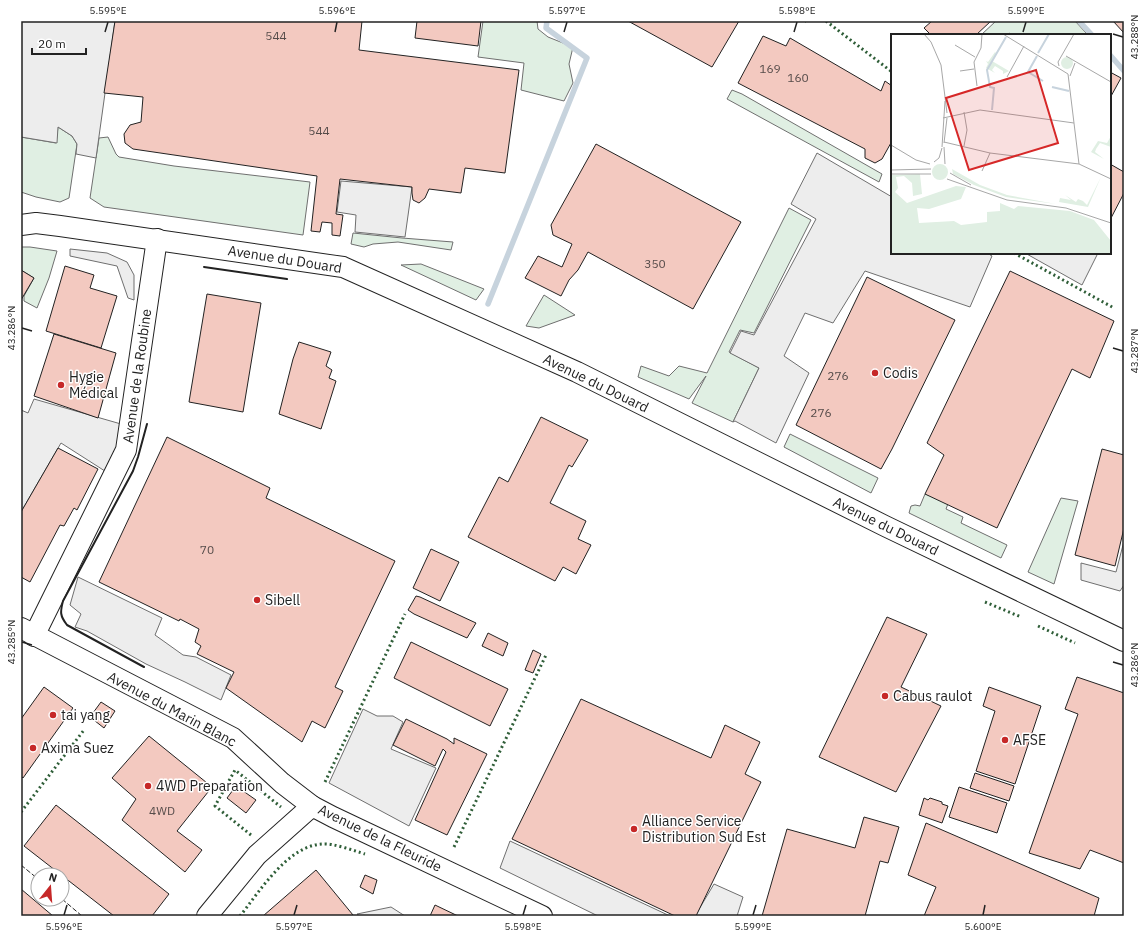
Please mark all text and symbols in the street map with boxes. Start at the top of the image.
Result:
text: 5.595°E [89,4,127,17]
text: 5.596°E [318,4,356,17]
text: 5.597°E [548,4,586,17]
text: 5.598°E [778,4,816,17]
text: 5.599°E [1007,4,1045,17]
text: 43.288°N [1128,15,1141,59]
house number: 544 [265,28,287,43]
scale bar [32,30,86,56]
inset map [891,34,1111,254]
text: 20 m [38,36,66,51]
house number: 169 [759,61,781,76]
house number: 160 [787,70,809,85]
house number: 544 [308,123,330,138]
street label: Avenue du Douard [227,241,343,277]
house number: 350 [644,256,666,271]
text: 43.286°N [5,306,18,350]
street label: Avenue de la Roubine [119,307,155,444]
text: 43.287°N [1128,329,1141,373]
street label: Avenue du Douard [540,350,652,416]
place label: Codis [883,364,918,382]
place label: Hygie Médical [69,368,118,402]
house number: 276 [827,368,849,383]
marker: Codis [870,368,880,378]
marker: Hygie Médical [56,380,66,390]
house number: 276 [810,405,832,420]
street label: Avenue du Douard [830,493,942,559]
house number: 70 [200,542,214,557]
place label: Sibell [265,591,300,609]
marker: Sibell [252,595,262,605]
text: 43.285°N [5,620,18,664]
text: 43.286°N [1128,643,1141,687]
street label: Avenue du Marin Blanc [104,667,240,751]
place label: Cabus raulot [893,687,973,705]
marker: Cabus raulot [880,691,890,701]
place label: tai yang [61,706,110,724]
marker: tai yang [48,710,58,720]
place label: AFSE [1013,731,1046,749]
marker: AFSE [1000,735,1010,745]
place label: Axima Suez [41,739,114,757]
marker: Axima Suez [28,743,38,753]
place label: 4WD Preparation [156,777,263,795]
marker: 4WD Preparation [143,781,153,791]
street label: Avenue de la Fleuride [315,800,445,876]
house number: 4WD [149,803,175,818]
place label: Alliance Service Distribution Sud Est [642,812,766,846]
marker: Alliance Service Distribution Sud Est [629,824,639,834]
north arrow [30,867,70,907]
text: N [47,870,59,885]
text: 5.596°E [45,920,83,933]
text: 5.597°E [275,920,313,933]
text: 5.598°E [504,920,542,933]
text: 5.599°E [734,920,772,933]
text: 5.600°E [964,920,1002,933]

